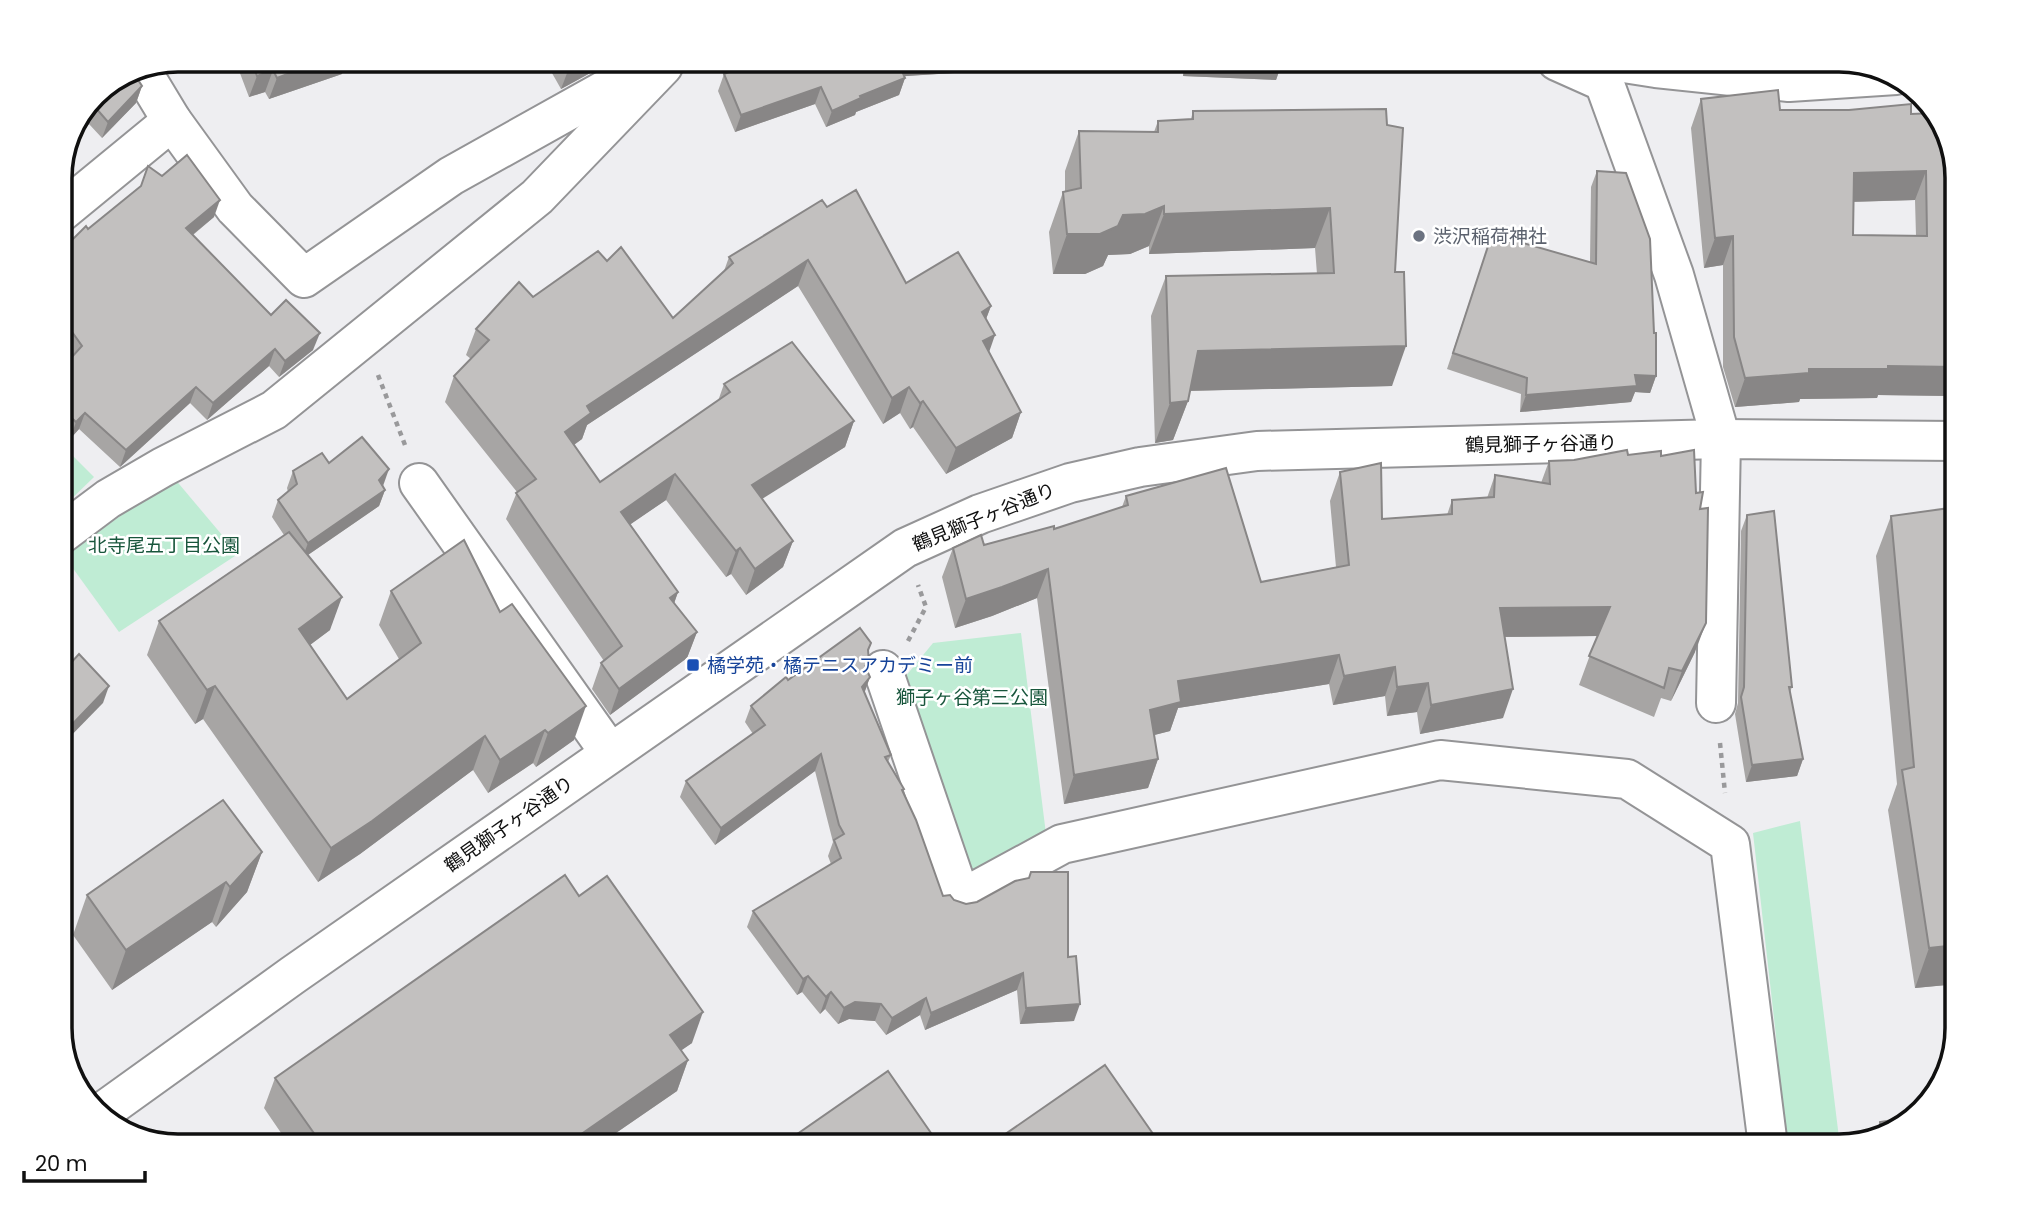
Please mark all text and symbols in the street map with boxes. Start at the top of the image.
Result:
place label: 渋沢稲荷神社 [1433,223,1547,250]
marker: 渋沢稲荷神社 [1411,228,1427,244]
street label: 鶴見獅子ヶ谷通り [1465,429,1617,459]
street label: 鶴見獅子ヶ谷通り [908,476,1060,558]
park label: 北寺尾五丁目公園 [88,532,240,559]
place label: 橘学苑・橘テニスアカデミー前 [707,652,973,679]
marker: 橘学苑・橘テニスアカデミー前 [685,657,701,673]
park label: 獅子ヶ谷第三公園 [896,684,1048,711]
street label: 鶴見獅子ヶ谷通り [439,769,579,879]
scale bar [24,1140,145,1184]
text: 20 m [35,1149,88,1178]

